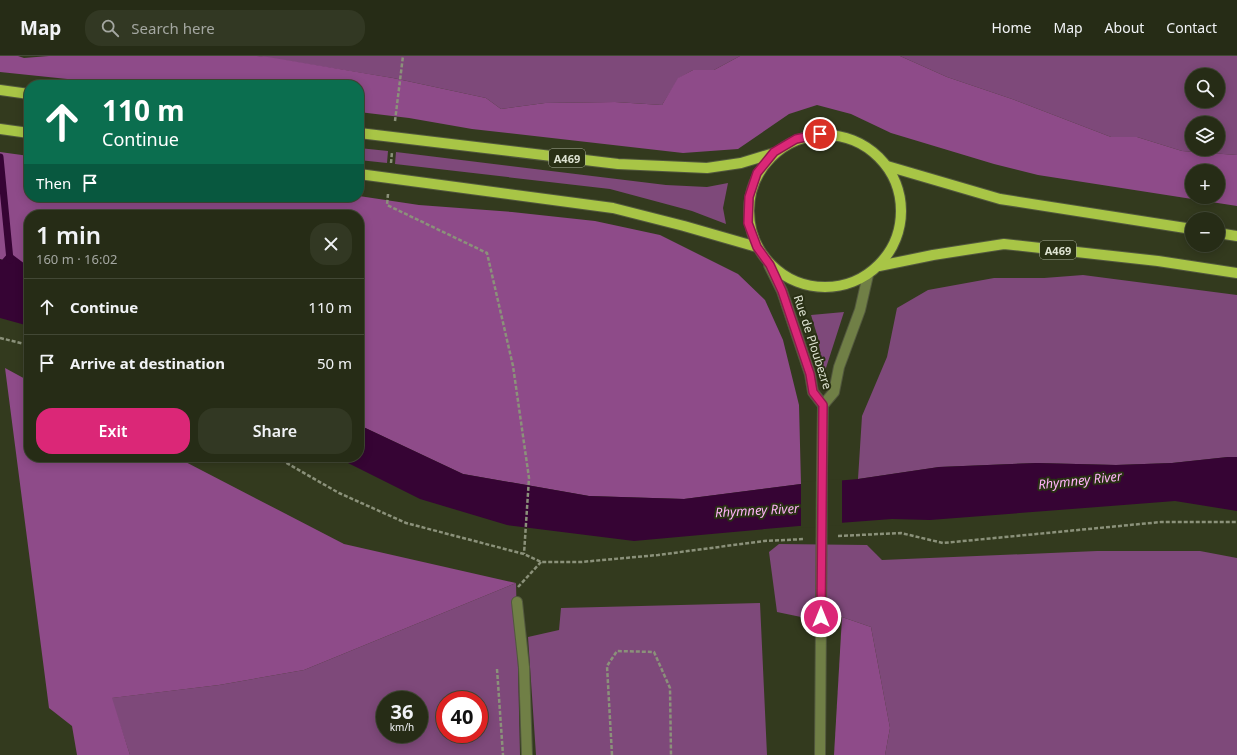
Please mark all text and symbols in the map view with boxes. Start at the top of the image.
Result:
search box [85,10,365,46]
text: Map [20,15,61,41]
icon: search [99,17,121,39]
text: Search here [131,18,215,38]
text: Home [992,18,1031,37]
text: Map [1053,18,1083,37]
text: About [1105,18,1144,37]
text: Contact [1166,18,1217,37]
map controls [1185,68,1225,252]
button: search [1185,68,1225,108]
text: 110 m [102,91,185,129]
icon: ahead [36,96,88,148]
button: layers [1185,116,1225,156]
pin [803,117,837,151]
icon: arrive [809,123,831,145]
text: Continue [102,127,179,151]
road number: A469 [549,149,585,167]
button: + [1185,164,1225,204]
icon: arrive [79,172,101,194]
text: Then [36,173,71,193]
button: − [1185,212,1225,252]
text: 1 min [36,218,101,251]
button: close [310,223,352,265]
road number: A469 [1040,241,1076,259]
text: 160 m · 16:02 [36,250,117,268]
street label: Rue de Ploubezre [790,293,836,392]
icon: ahead [36,296,58,318]
text: Continue [70,297,138,317]
text: 110 m [308,297,352,317]
icon: arrive [36,352,58,374]
text: Arrive at destination [70,353,225,373]
text: 50 m [317,353,352,373]
button: Exit [36,408,190,454]
button: Share [198,408,352,454]
water label: Rhymney River [1037,467,1124,493]
water label: Rhymney River [715,499,800,521]
position arrow [800,596,842,638]
speed limit sign: 40 [436,691,488,743]
text: 36 [391,698,413,725]
text: km/h [390,720,414,734]

